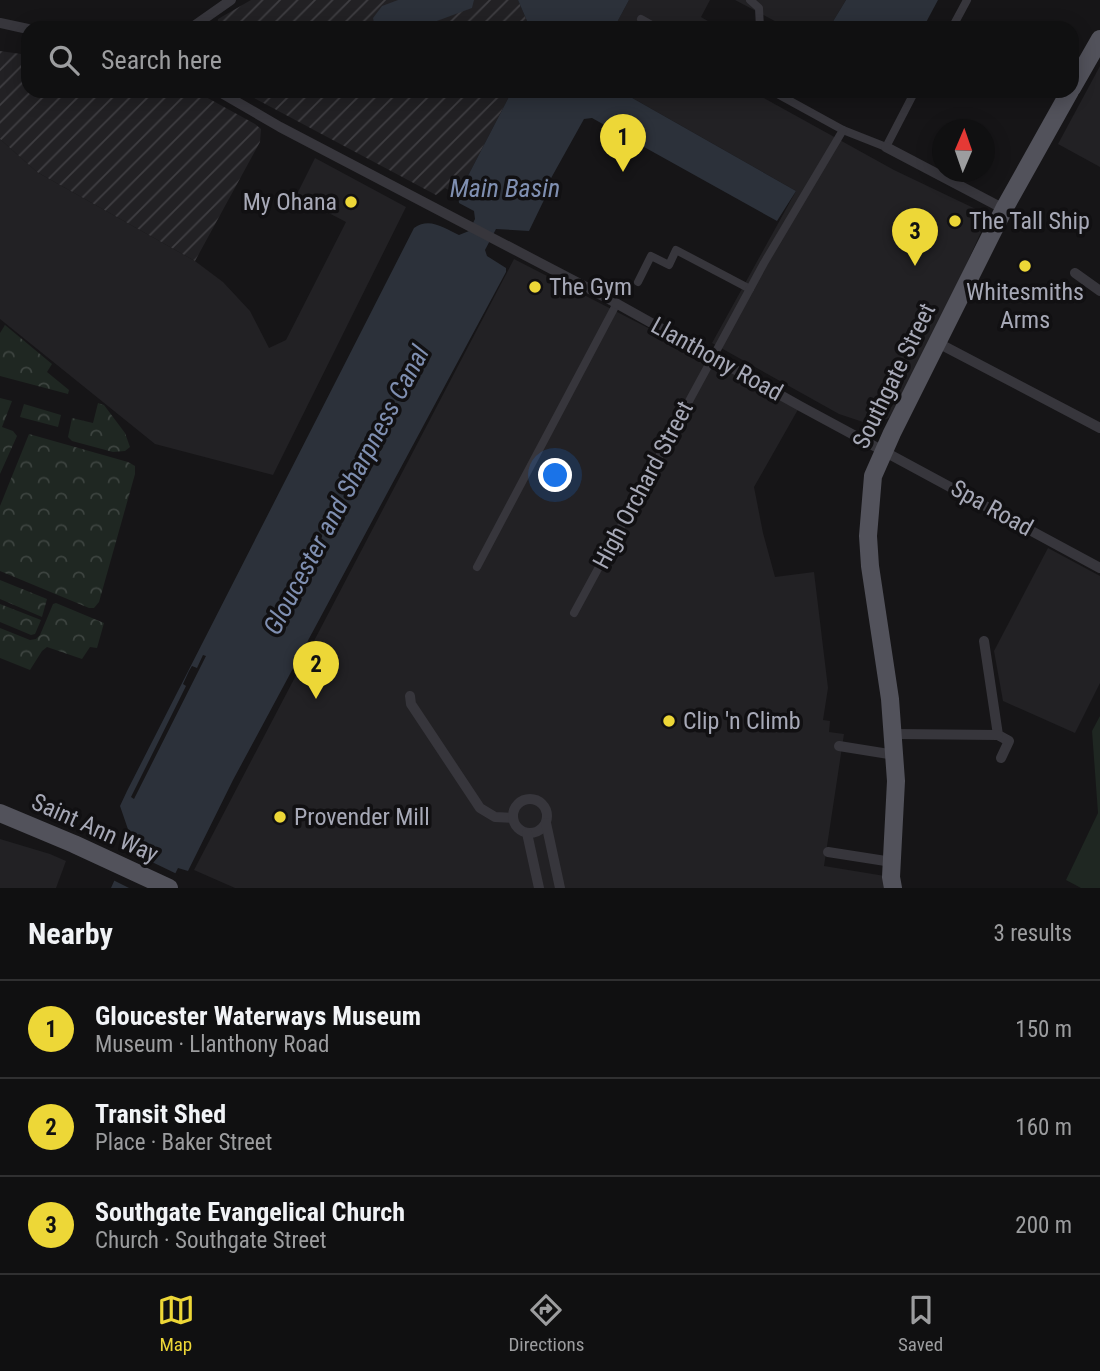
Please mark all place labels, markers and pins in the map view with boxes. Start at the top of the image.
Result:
pin: 1 [600,114,646,172]
place label: My Ohana [243,188,337,216]
marker: My Ohana [343,194,359,210]
place label: The Tall Ship [969,207,1090,235]
pin: 3 [892,208,938,266]
marker: The Tall Ship [947,213,963,229]
marker: Whitesmiths Arms [1017,258,1033,274]
place label: The Gym [549,273,632,301]
place label: Whitesmiths Arms [966,278,1084,334]
marker: The Gym [527,279,543,295]
pin: 2 [293,641,339,699]
place label: Clip 'n Climb [683,707,801,735]
marker: Clip 'n Climb [661,713,677,729]
place label: Provender Mill [294,803,430,831]
marker: Provender Mill [272,809,288,825]

